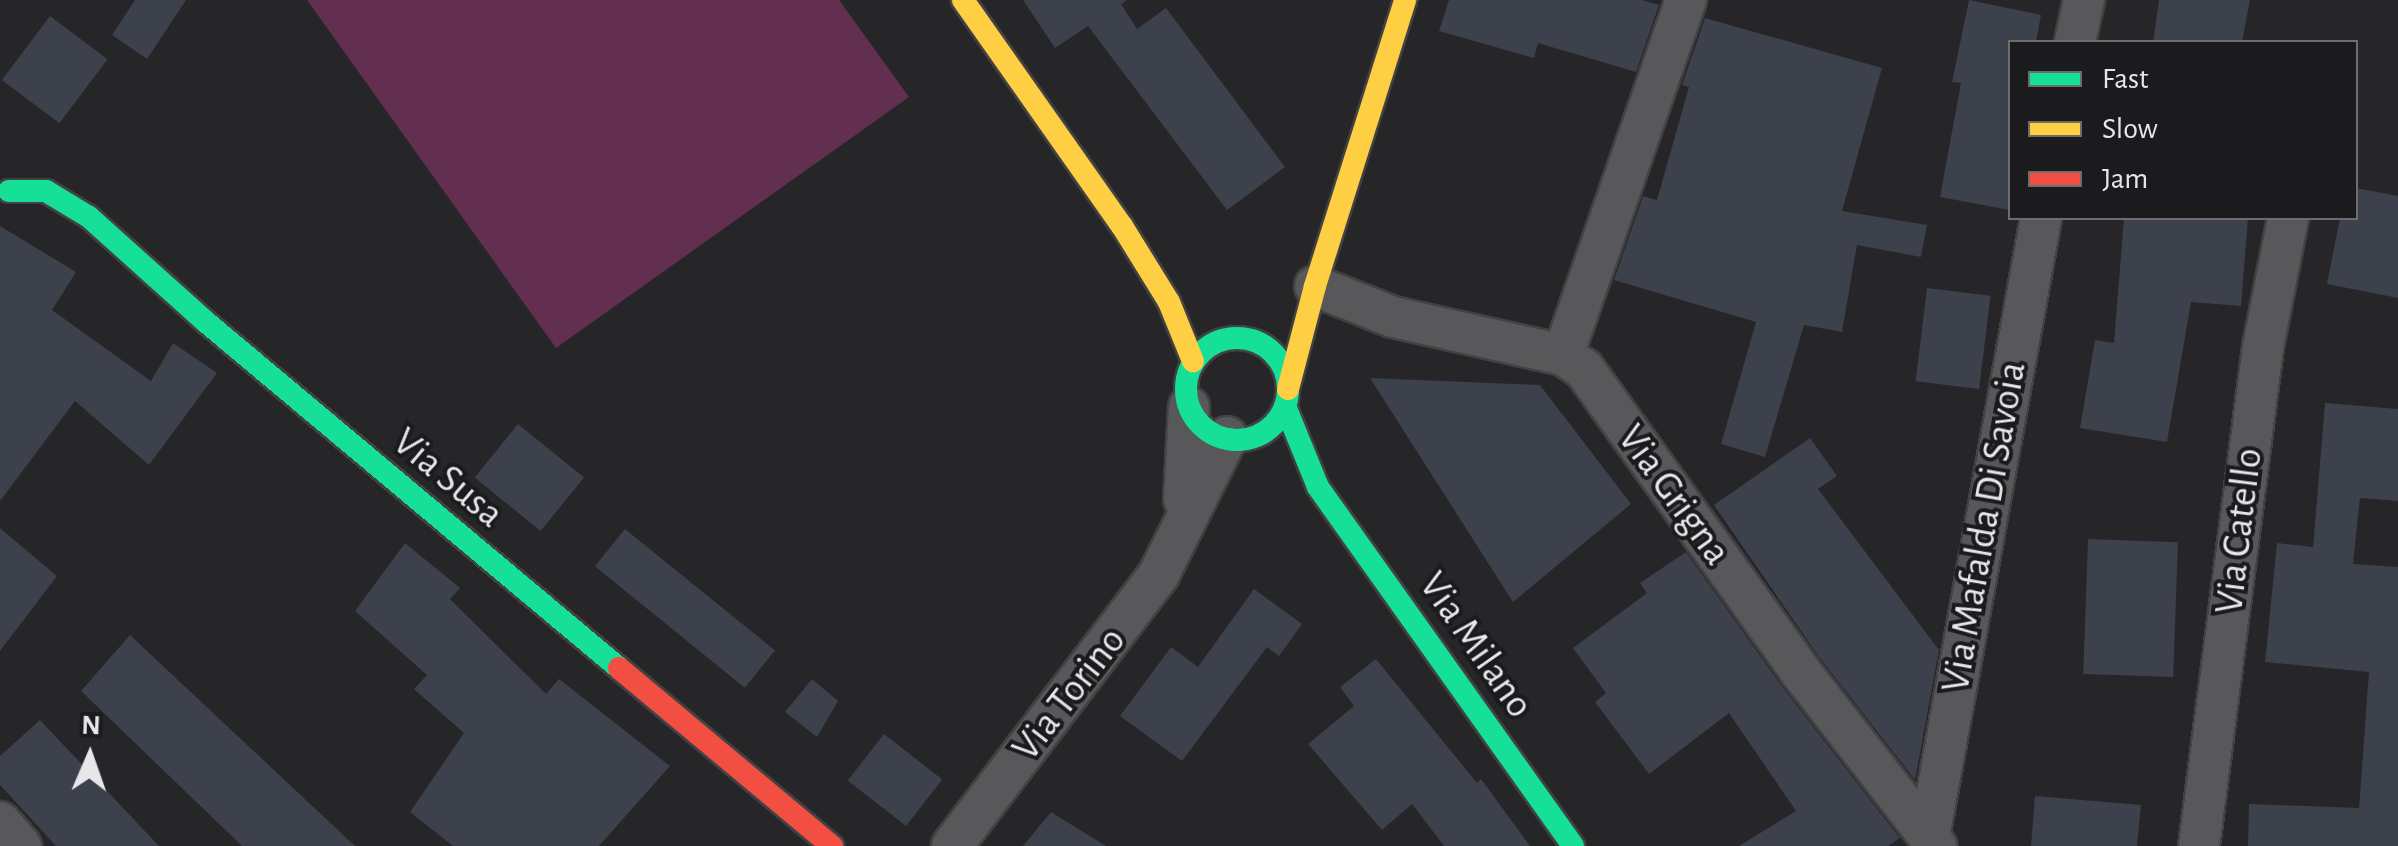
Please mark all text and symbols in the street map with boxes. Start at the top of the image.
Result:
legend [2008,40,2358,220]
text: Fast [2102,64,2149,94]
text: Slow [2102,114,2158,144]
text: Jam [2102,164,2148,194]
street label: Via Mafalda Di Savoia [1931,358,2037,696]
street label: Via Grigna [1607,415,1741,575]
street label: Via Susa [383,418,513,538]
street label: Via Catello [2205,445,2273,617]
street label: Via Milano [1409,563,1543,727]
street label: Via Torino [1002,618,1136,770]
north arrow [40,706,140,806]
text: N [81,712,101,740]

